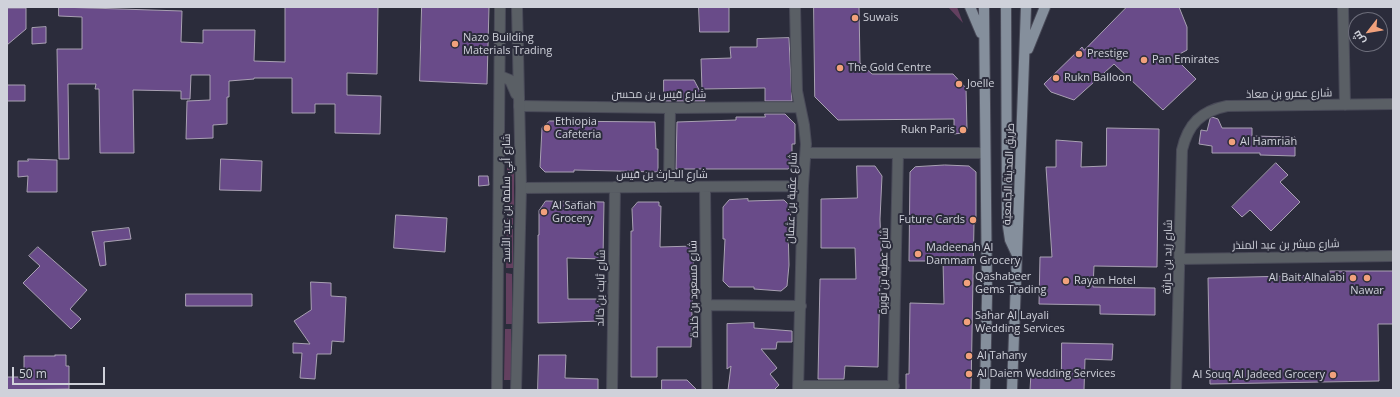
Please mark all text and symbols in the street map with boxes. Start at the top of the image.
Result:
place label: Suwais [863,11,898,25]
north arrow [1348,12,1388,52]
marker: Suwais [850,13,860,23]
text: ش [1348,28,1368,48]
place label: Nazo Building Materials Trading [463,31,552,57]
marker: Nazo Building Materials Trading [450,39,460,49]
place label: Prestige [1087,47,1128,61]
marker: Prestige [1074,49,1084,59]
place label: Pan Emirates [1152,53,1219,67]
marker: Pan Emirates [1139,55,1149,65]
place label: The Gold Centre [848,61,931,75]
marker: The Gold Centre [835,63,845,73]
place label: Rukn Balloon [1064,71,1132,85]
marker: Rukn Balloon [1051,73,1061,83]
place label: Joelle [967,77,994,91]
marker: Joelle [954,79,964,89]
street label: شارع عمرو بن معاذ [1246,87,1332,101]
street label: شارع قيس بن محسن [612,88,706,102]
place label: Ethiopia Cafeteria [555,115,601,141]
marker: Ethiopia Cafeteria [542,123,552,133]
place label: Rukn Paris [901,123,955,137]
street label: طريق المدينة الجامعية [1001,123,1017,225]
marker: Rukn Paris [958,125,968,135]
street label: شارع أبي سلمة بن عبد الأسد [500,134,514,262]
place label: Al Hamriah [1240,135,1297,149]
marker: Al Hamriah [1227,137,1237,147]
street label: شارع عقبة بن عثمان [784,152,800,244]
street label: شارع الحارث بن قيس [616,168,708,182]
place label: Al Safiah Grocery [552,199,596,225]
marker: Al Safiah Grocery [539,207,549,217]
place label: Future Cards [899,213,965,227]
marker: Future Cards [968,215,978,225]
street label: شارع زيد بن حارثة [1161,220,1175,294]
street label: شارع عطية بن نويرة [877,227,891,315]
street label: شارع مبشر بن عبد المنذر [1232,237,1340,253]
street label: شارع مسعود بن خلدة [687,240,701,338]
place label: Madeenah Al Dammam Grocery [926,241,1020,267]
street label: شارع ثابت بن خالد [594,249,608,327]
marker: Madeenah Al Dammam Grocery [913,249,923,259]
place label: Qashabeer Gems Trading [975,270,1046,296]
place label: Al Bait Alhalabi [1269,271,1345,285]
marker: Al Bait Alhalabi [1348,273,1358,283]
marker: Nawar [1362,273,1372,283]
place label: Rayan Hotel [1074,274,1136,288]
marker: Rayan Hotel [1061,276,1071,286]
marker: Qashabeer Gems Trading [962,278,972,288]
place label: Nawar [1350,284,1384,298]
place label: Sahar Al Layali Wedding Services [975,309,1065,335]
marker: Sahar Al Layali Wedding Services [962,317,972,327]
place label: Al Tahany [977,349,1027,363]
marker: Al Tahany [964,351,974,361]
scale bar [14,359,107,385]
text: 50 m [19,365,47,382]
place label: Al Daiem Wedding Services [977,367,1115,381]
place label: Al Souq Al Jadeed Grocery [1193,368,1325,382]
marker: Al Daiem Wedding Services [964,369,974,379]
marker: Al Souq Al Jadeed Grocery [1328,370,1338,380]

